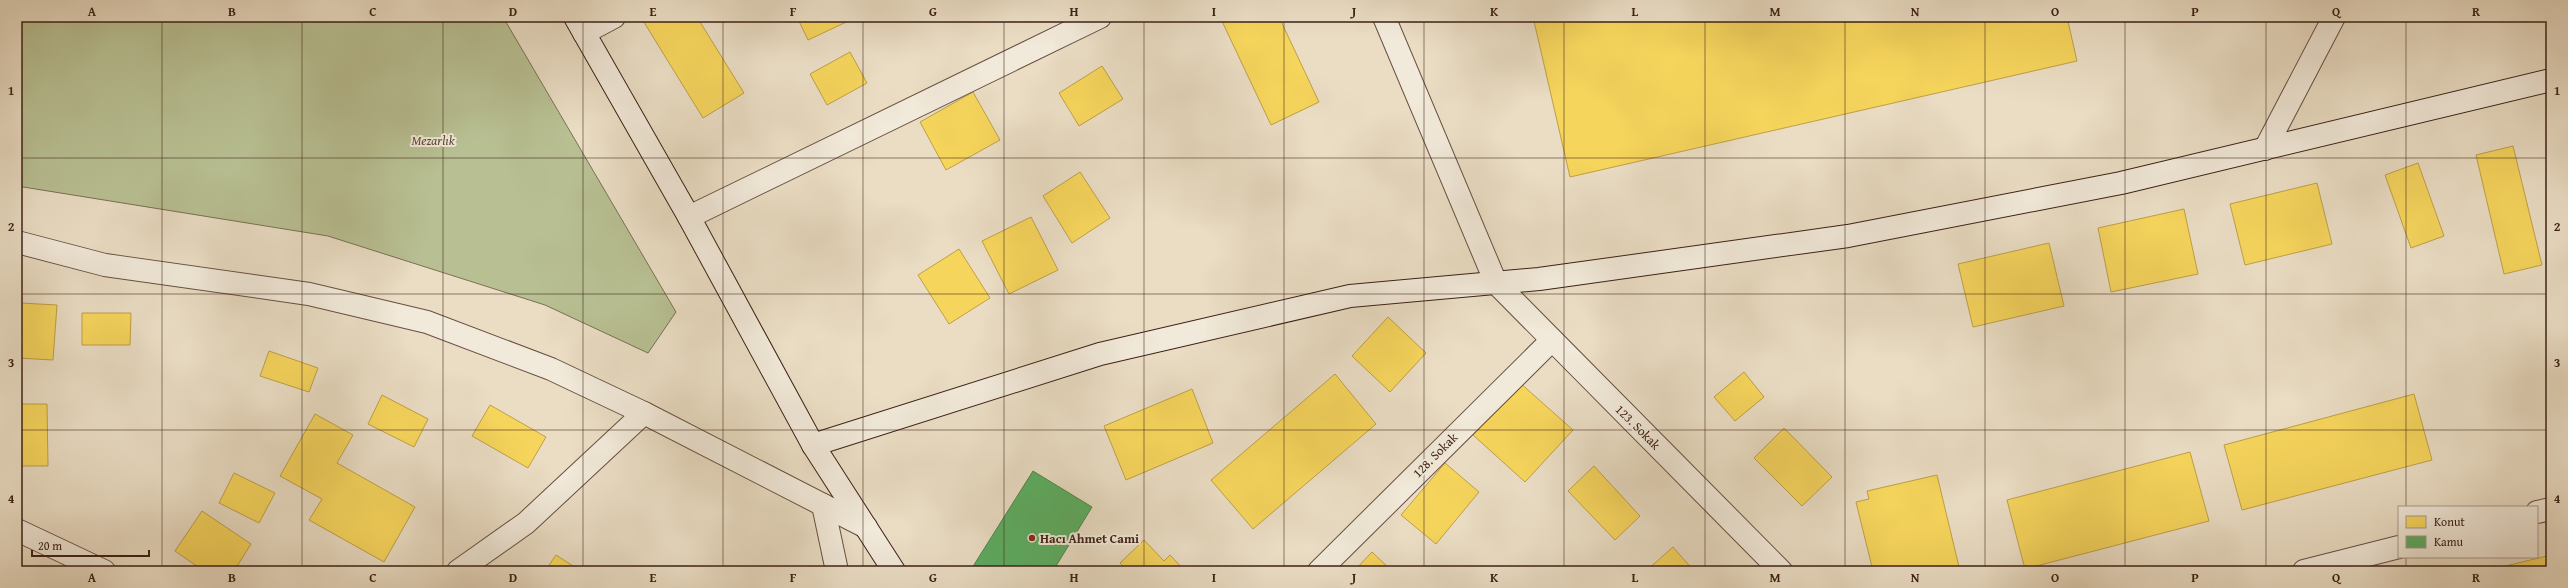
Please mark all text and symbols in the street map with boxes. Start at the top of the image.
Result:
text: A [88,2,97,21]
text: B [228,2,236,21]
text: C [369,2,377,21]
text: D [509,2,517,21]
text: E [650,2,657,21]
text: F [790,2,797,21]
text: G [929,2,937,21]
text: H [1069,2,1079,21]
text: I [1212,2,1216,21]
text: J [1350,2,1357,21]
text: K [1490,2,1499,21]
text: L [1632,2,1639,21]
text: M [1769,2,1781,21]
text: N [1911,2,1920,21]
text: O [2051,2,2059,21]
text: P [2191,2,2199,21]
text: Q [2332,2,2342,21]
text: R [2472,2,2481,21]
text: 1 [8,81,14,100]
text: 1 [2554,81,2560,100]
park label: Mezarlık [411,131,455,150]
text: 2 [8,217,15,236]
text: 2 [2554,217,2561,236]
text: 3 [8,353,14,372]
text: 3 [2554,353,2560,372]
street label: 123. Sokak [1611,400,1665,454]
street label: 128. Sokak [1408,428,1462,482]
text: 4 [8,489,15,508]
text: 4 [2554,489,2561,508]
legend [2398,506,2538,558]
text: Konut [2434,513,2465,530]
place label: Hacı Ahmet Cami [1040,529,1139,548]
scale bar [32,532,149,558]
marker: Hacı Ahmet Cami [1027,533,1037,543]
text: Kamu [2434,533,2464,550]
text: 20 m [38,537,62,554]
text: A [88,568,97,587]
text: B [228,568,236,587]
text: C [369,568,377,587]
text: D [509,568,517,587]
text: E [650,568,657,587]
text: F [790,568,797,587]
text: G [929,568,937,587]
text: H [1069,568,1079,587]
text: I [1212,568,1216,587]
text: J [1350,568,1357,587]
text: K [1490,568,1499,587]
text: L [1632,568,1639,587]
text: M [1769,568,1781,587]
text: N [1911,568,1920,587]
text: O [2051,568,2059,587]
text: P [2191,568,2199,587]
text: Q [2332,568,2342,587]
text: R [2472,568,2481,587]

